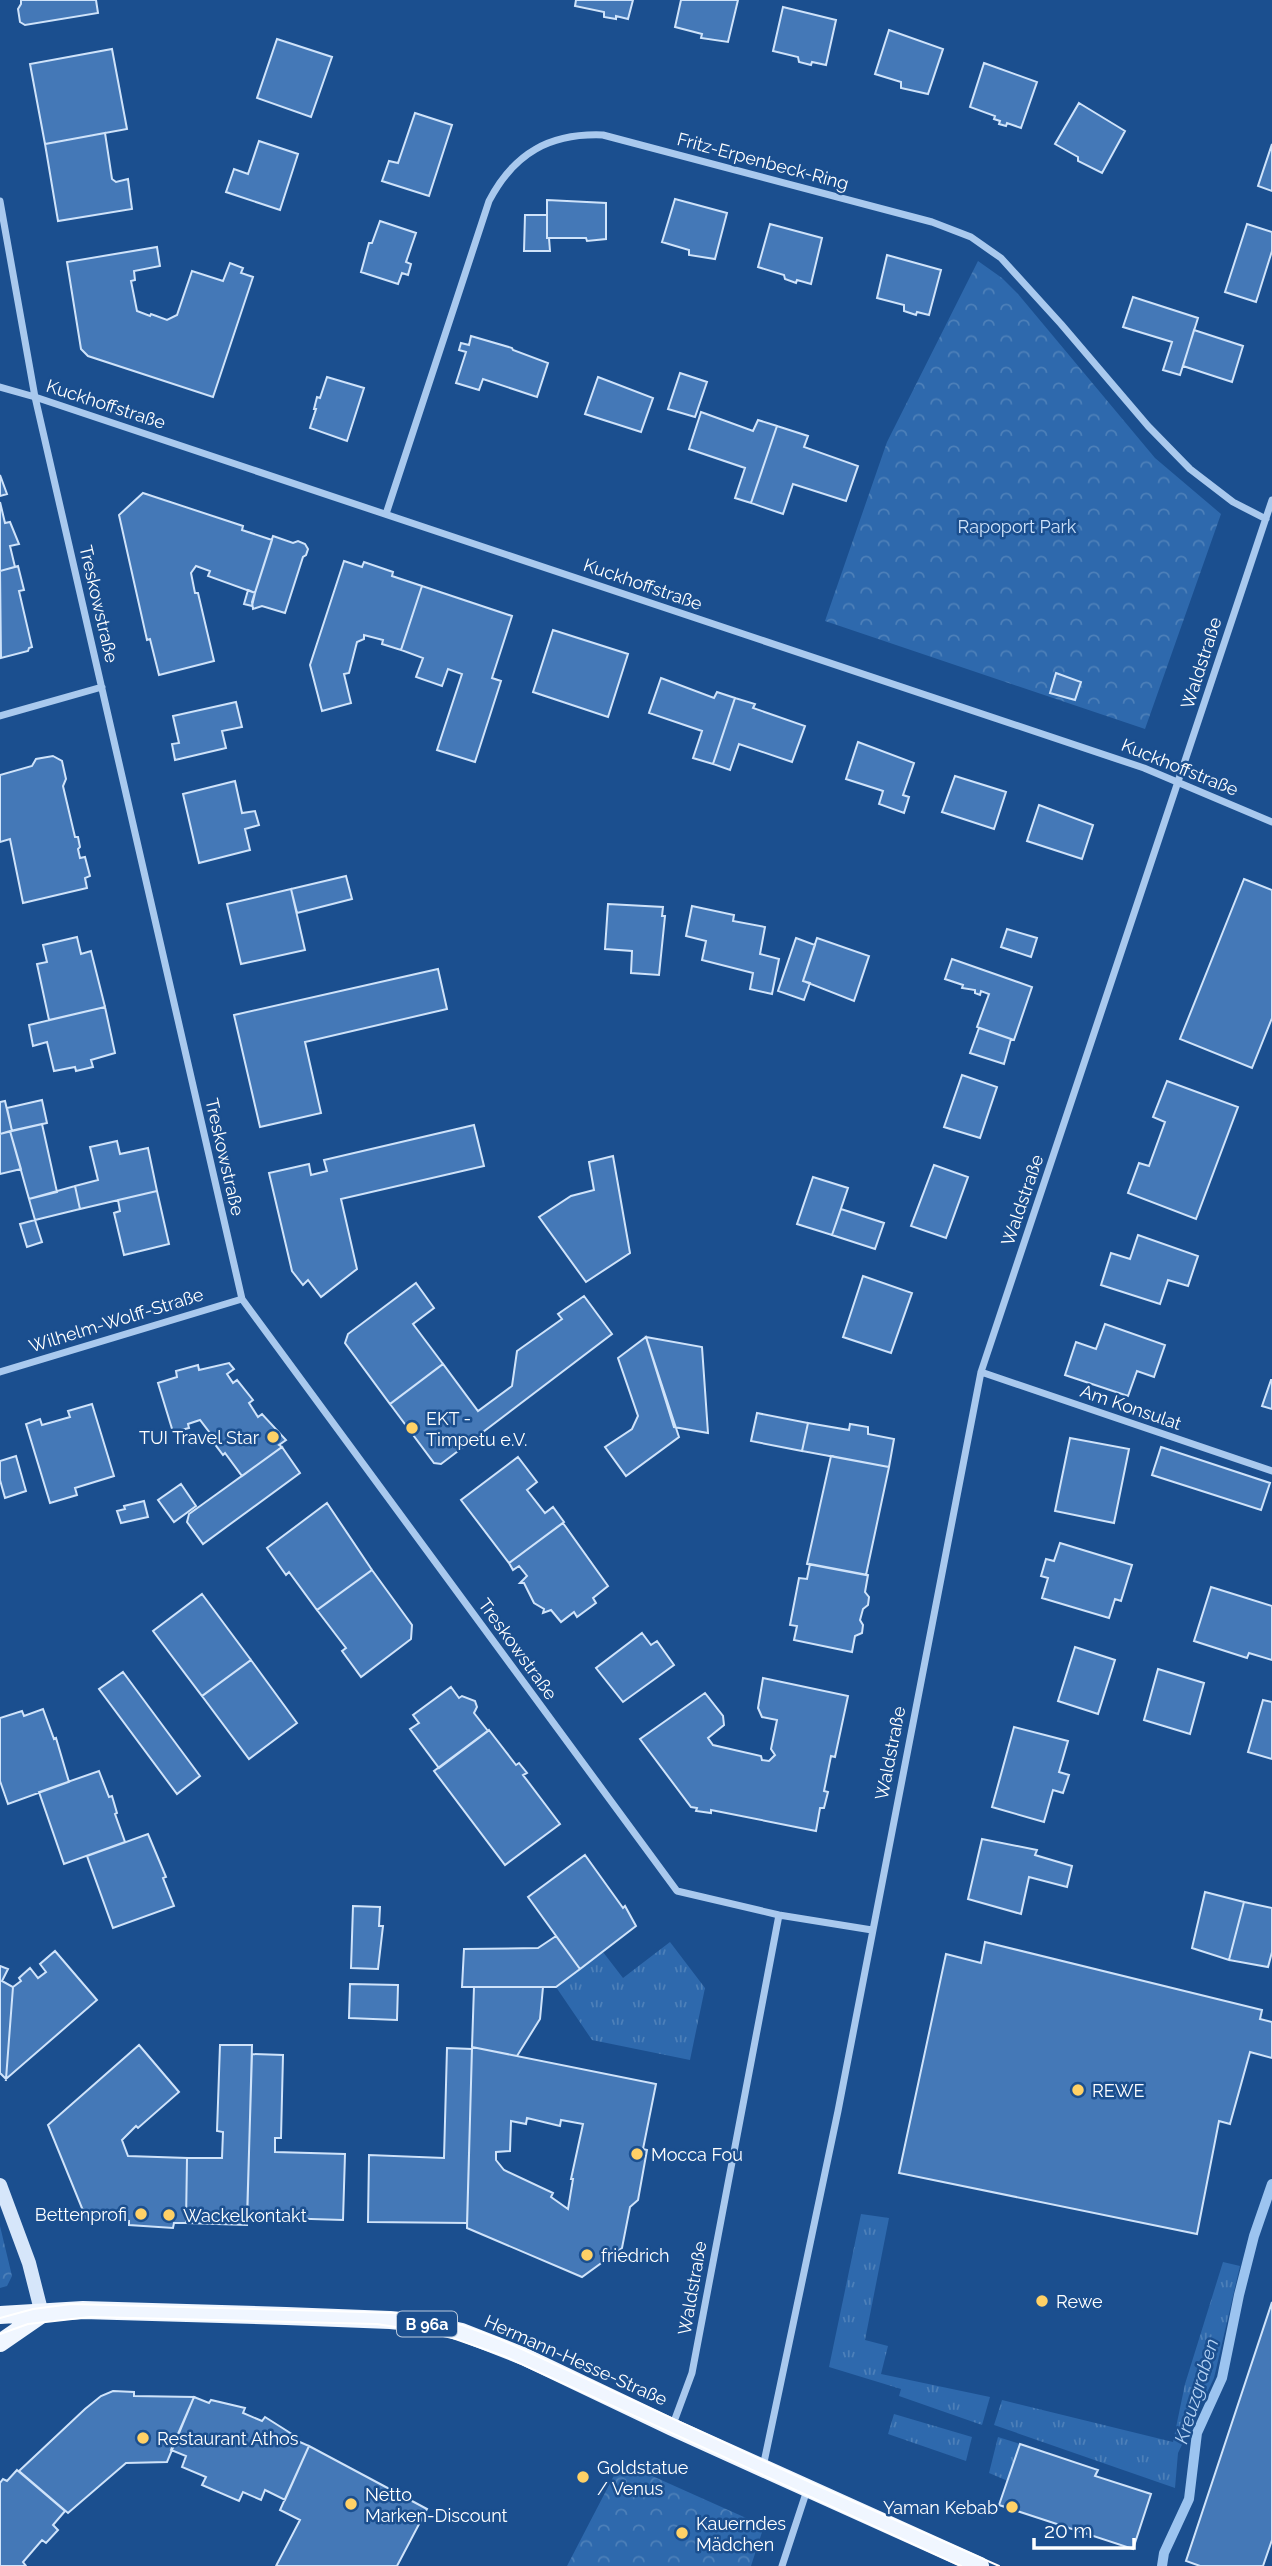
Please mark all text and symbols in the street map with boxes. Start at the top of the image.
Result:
street label: Fritz-Erpenbeck-Ring [675,128,851,194]
street label: Kuckhoffstraße [44,375,169,433]
park label: Rapoport Park [958,516,1077,537]
street label: Treskowstraße [75,543,123,665]
street label: Kuckhoffstraße [581,554,706,614]
street label: Waldstraße [1176,614,1226,711]
street label: Kuckhoffstraße [1118,734,1242,800]
street label: Treskowstraße [201,1096,249,1218]
street label: Waldstraße [997,1151,1048,1248]
street label: Wilhelm-Wolff-Straße [26,1283,206,1357]
street label: Am Konsulat [1078,1380,1184,1434]
place label: EKT - Timpetu e.V. [426,1408,527,1450]
marker: EKT - Timpetu e.V. [404,1420,420,1436]
place label: TUI Travel Star [139,1427,260,1448]
marker: TUI Travel Star [265,1429,281,1445]
street label: Treskowstraße [474,1594,562,1704]
street label: Waldstraße [871,1704,909,1802]
place label: REWE [1092,2080,1145,2101]
marker: REWE [1070,2082,1086,2098]
place label: Mocca Fou [651,2144,743,2165]
marker: Mocca Fou [629,2146,645,2162]
place label: Bettenprofi [35,2204,127,2225]
place label: Wackelkontakt [183,2205,307,2226]
marker: Bettenprofi [133,2206,149,2222]
marker: Wackelkontakt [161,2207,177,2223]
street label: Waldstraße [673,2239,711,2337]
place label: friedrich [601,2245,670,2266]
marker: friedrich [579,2247,595,2263]
place label: Rewe [1056,2291,1103,2312]
marker: Rewe [1034,2293,1050,2309]
street label: Hermann-Hesse-Straße [481,2310,671,2410]
road number: B 96a [397,2312,457,2336]
water label: Kreuzgraben [1170,2336,1222,2446]
place label: Restaurant Athos [157,2428,299,2449]
marker: Restaurant Athos [135,2430,151,2446]
place label: Goldstatue / Venus [597,2457,689,2499]
marker: Goldstatue / Venus [575,2469,591,2485]
place label: Netto Marken-Discount [365,2484,508,2526]
marker: Netto Marken-Discount [343,2496,359,2512]
place label: Yaman Kebab [883,2497,998,2518]
marker: Yaman Kebab [1004,2499,1020,2515]
scale bar [1034,2506,1134,2550]
place label: Kauerndes Mädchen [696,2513,786,2555]
text: 20 m [1044,2518,1092,2543]
marker: Kauerndes Mädchen [674,2525,690,2541]

